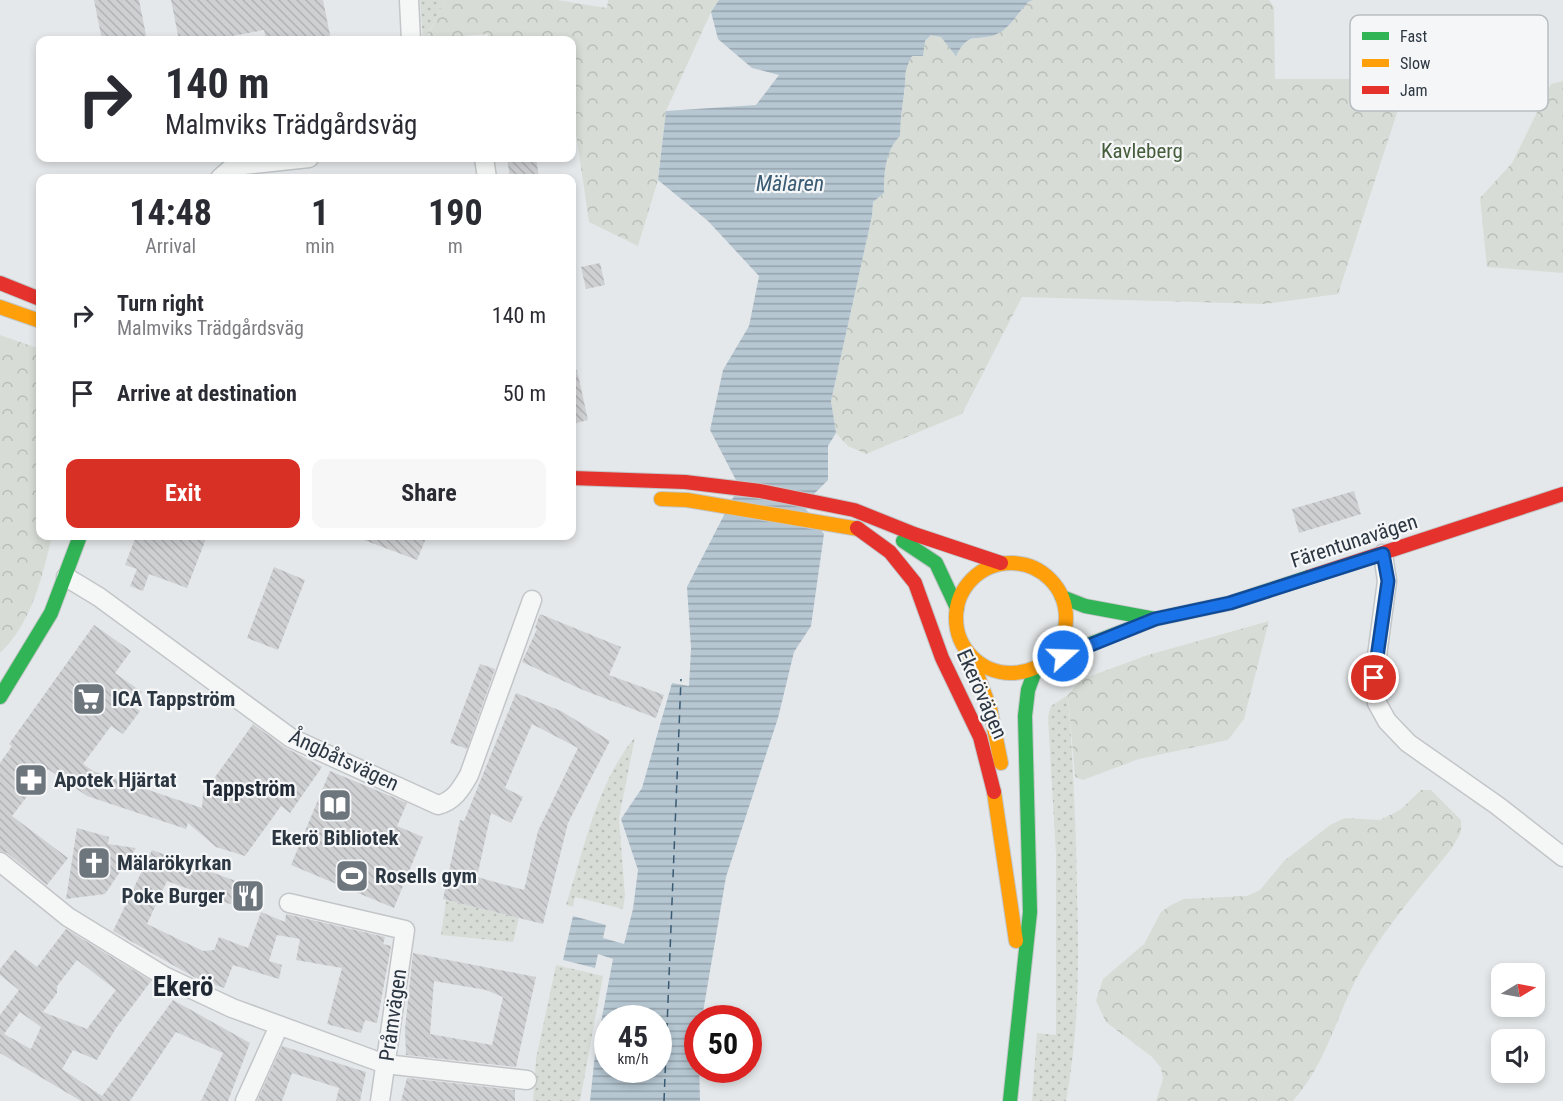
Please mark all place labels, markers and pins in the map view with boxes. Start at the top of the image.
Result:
pin [1348,652,1399,703]
supermarket icon: ICA Tappström [71,681,107,717]
place label: ICA Tappström [112,687,235,711]
pharmacy icon: Apotek Hjärtat [13,762,49,798]
place label: Apotek Hjärtat [54,768,176,792]
library icon: Ekerö Bibliotek [317,787,353,823]
place label: Ekerö Bibliotek [271,826,400,850]
church icon: Mälarökyrkan [76,845,112,881]
place label: Mälarökyrkan [117,851,232,875]
sports icon: Rosells gym [334,858,370,894]
place label: Rosells gym [375,864,477,888]
restaurant icon: Poke Burger [230,878,266,914]
place label: Poke Burger [122,884,225,908]

